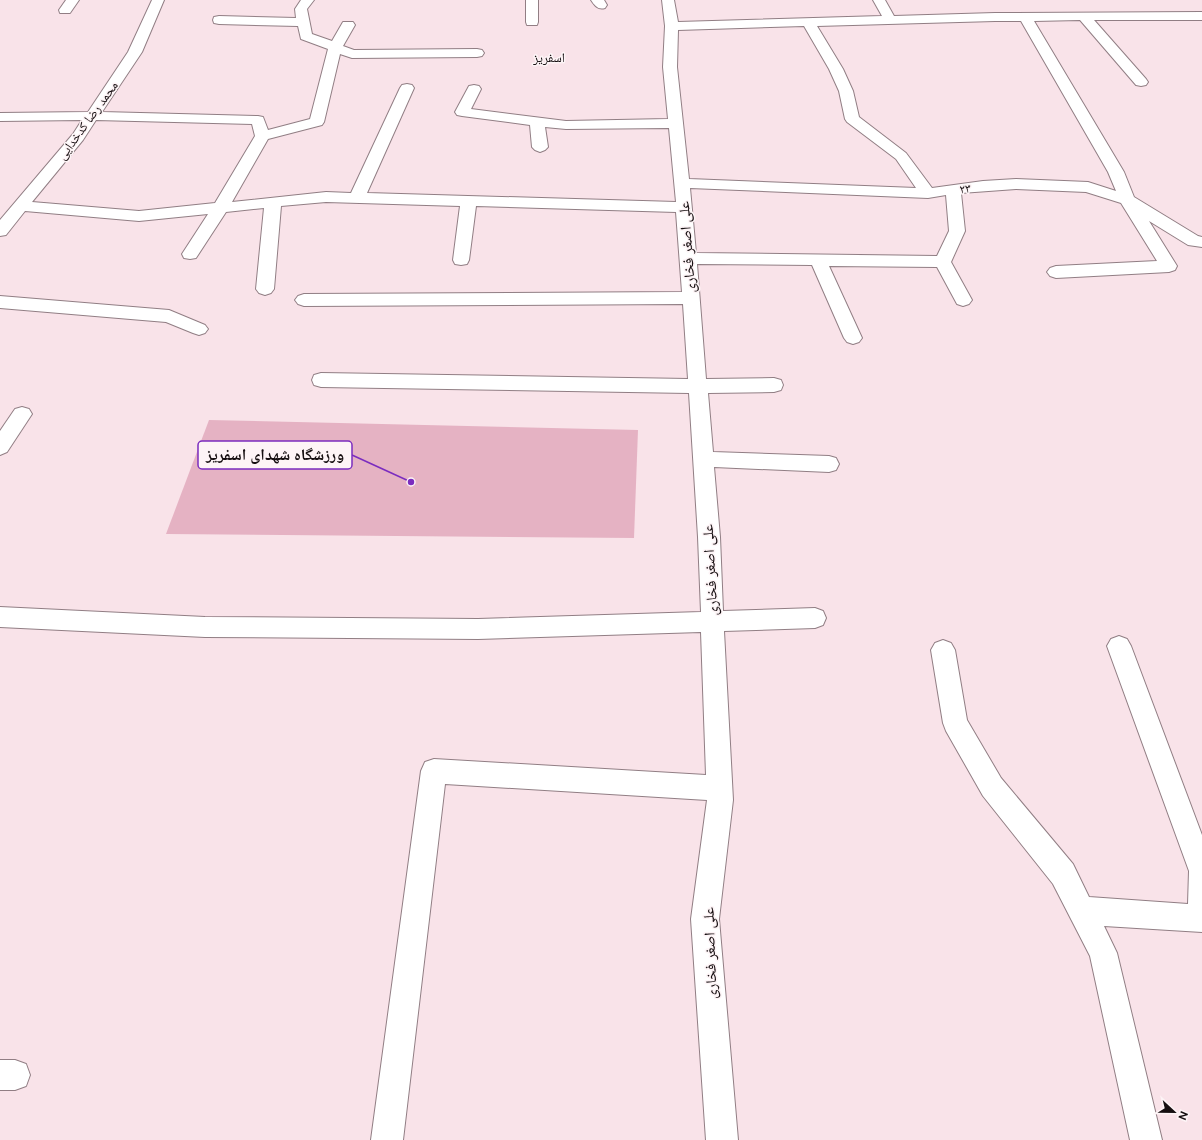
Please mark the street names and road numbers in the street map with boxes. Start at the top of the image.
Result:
street label: محمد رضا کدخدایی [54,78,122,163]
street label: ۲۳ [958,180,972,197]
street label: علی اصغر فخاری [675,200,700,293]
street label: علی اصغر فخاری [699,523,722,616]
street label: علی اصغر فخاری [699,906,722,999]

